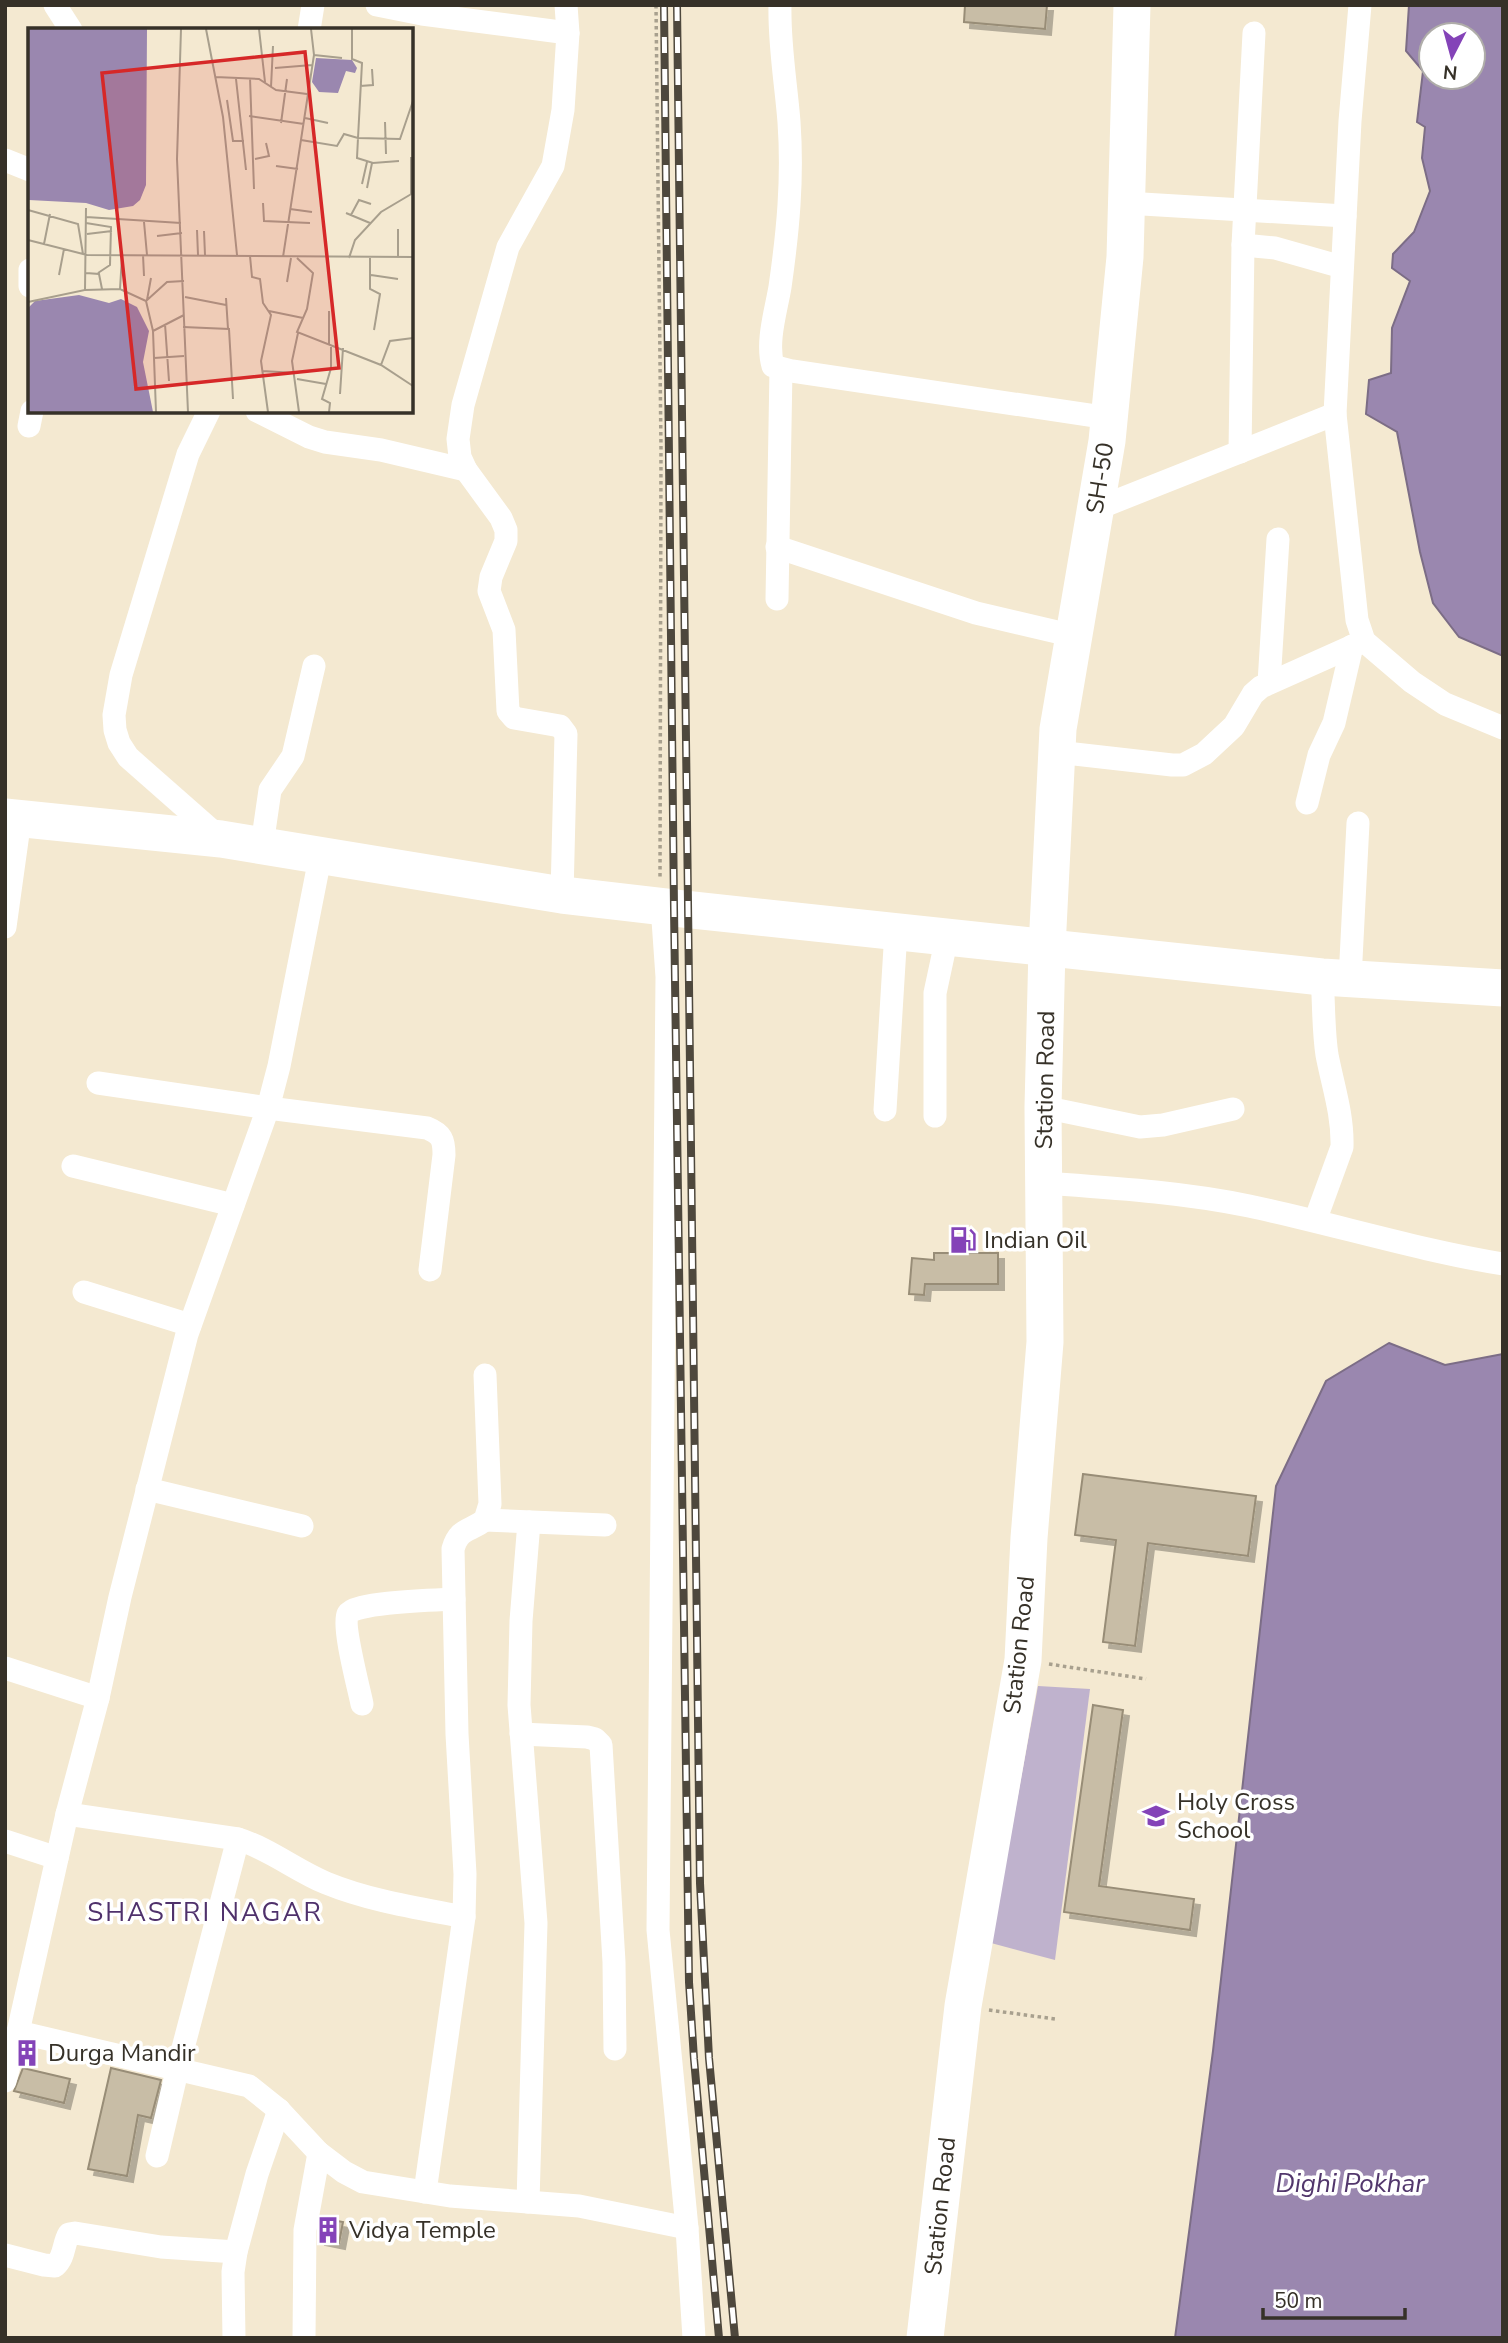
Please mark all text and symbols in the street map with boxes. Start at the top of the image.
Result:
north arrow [1417,21,1487,91]
inset map [28,28,413,413]
text: N [1442,58,1459,86]
street label: SH-50 [1079,440,1121,516]
street label: Station Road [1028,1010,1062,1150]
place label: Indian Oil [984,1224,1087,1256]
fuel station icon: Indian Oil [948,1225,978,1255]
street label: Station Road [996,1574,1042,1716]
place label: Holy Cross School [1177,1786,1295,1846]
school or university icon: Holy Cross School [1141,1801,1171,1831]
district label: SHASTRI NAGAR [87,1895,323,1930]
place label: Durga Mandir [48,2037,196,2069]
building icon: Durga Mandir [12,2038,42,2068]
street label: Station Road [917,2135,963,2277]
water label: Dighi Pokhar [1275,2166,1425,2201]
place label: Vidya Temple [348,2214,496,2246]
building icon: Vidya Temple [313,2215,343,2245]
scale bar [1263,2276,1405,2320]
text: 50 m [1274,2287,1323,2315]

